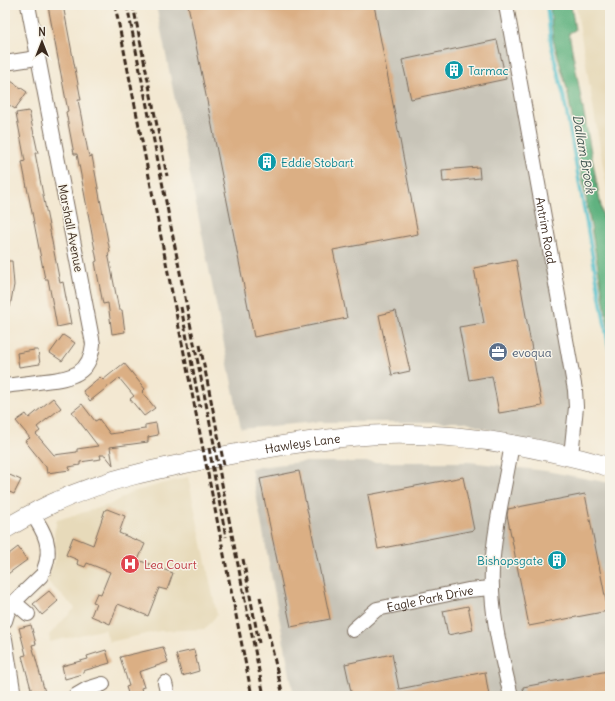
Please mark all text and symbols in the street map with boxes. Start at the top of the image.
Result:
north arrow [22,22,62,62]
text: N [38,25,46,39]
building icon: Tarmac [443,59,465,81]
place label: Tarmac [468,63,509,78]
water label: Dallam Brook [569,113,599,196]
building icon: Eddie Stobart [256,151,278,173]
place label: Eddie Stobart [281,155,354,170]
street label: Marshall Avenue [55,183,87,273]
street label: Antrim Road [533,196,560,265]
office icon: evoqua [487,341,509,363]
place label: evoqua [512,345,552,360]
street label: Hawleys Lane [264,430,341,456]
building icon: Bishopsgate [546,549,568,571]
hospital icon: Lea Court [119,553,141,575]
place label: Bishopsgate [477,553,543,568]
place label: Lea Court [144,557,197,572]
street label: Eagle Park Drive [385,582,474,614]

